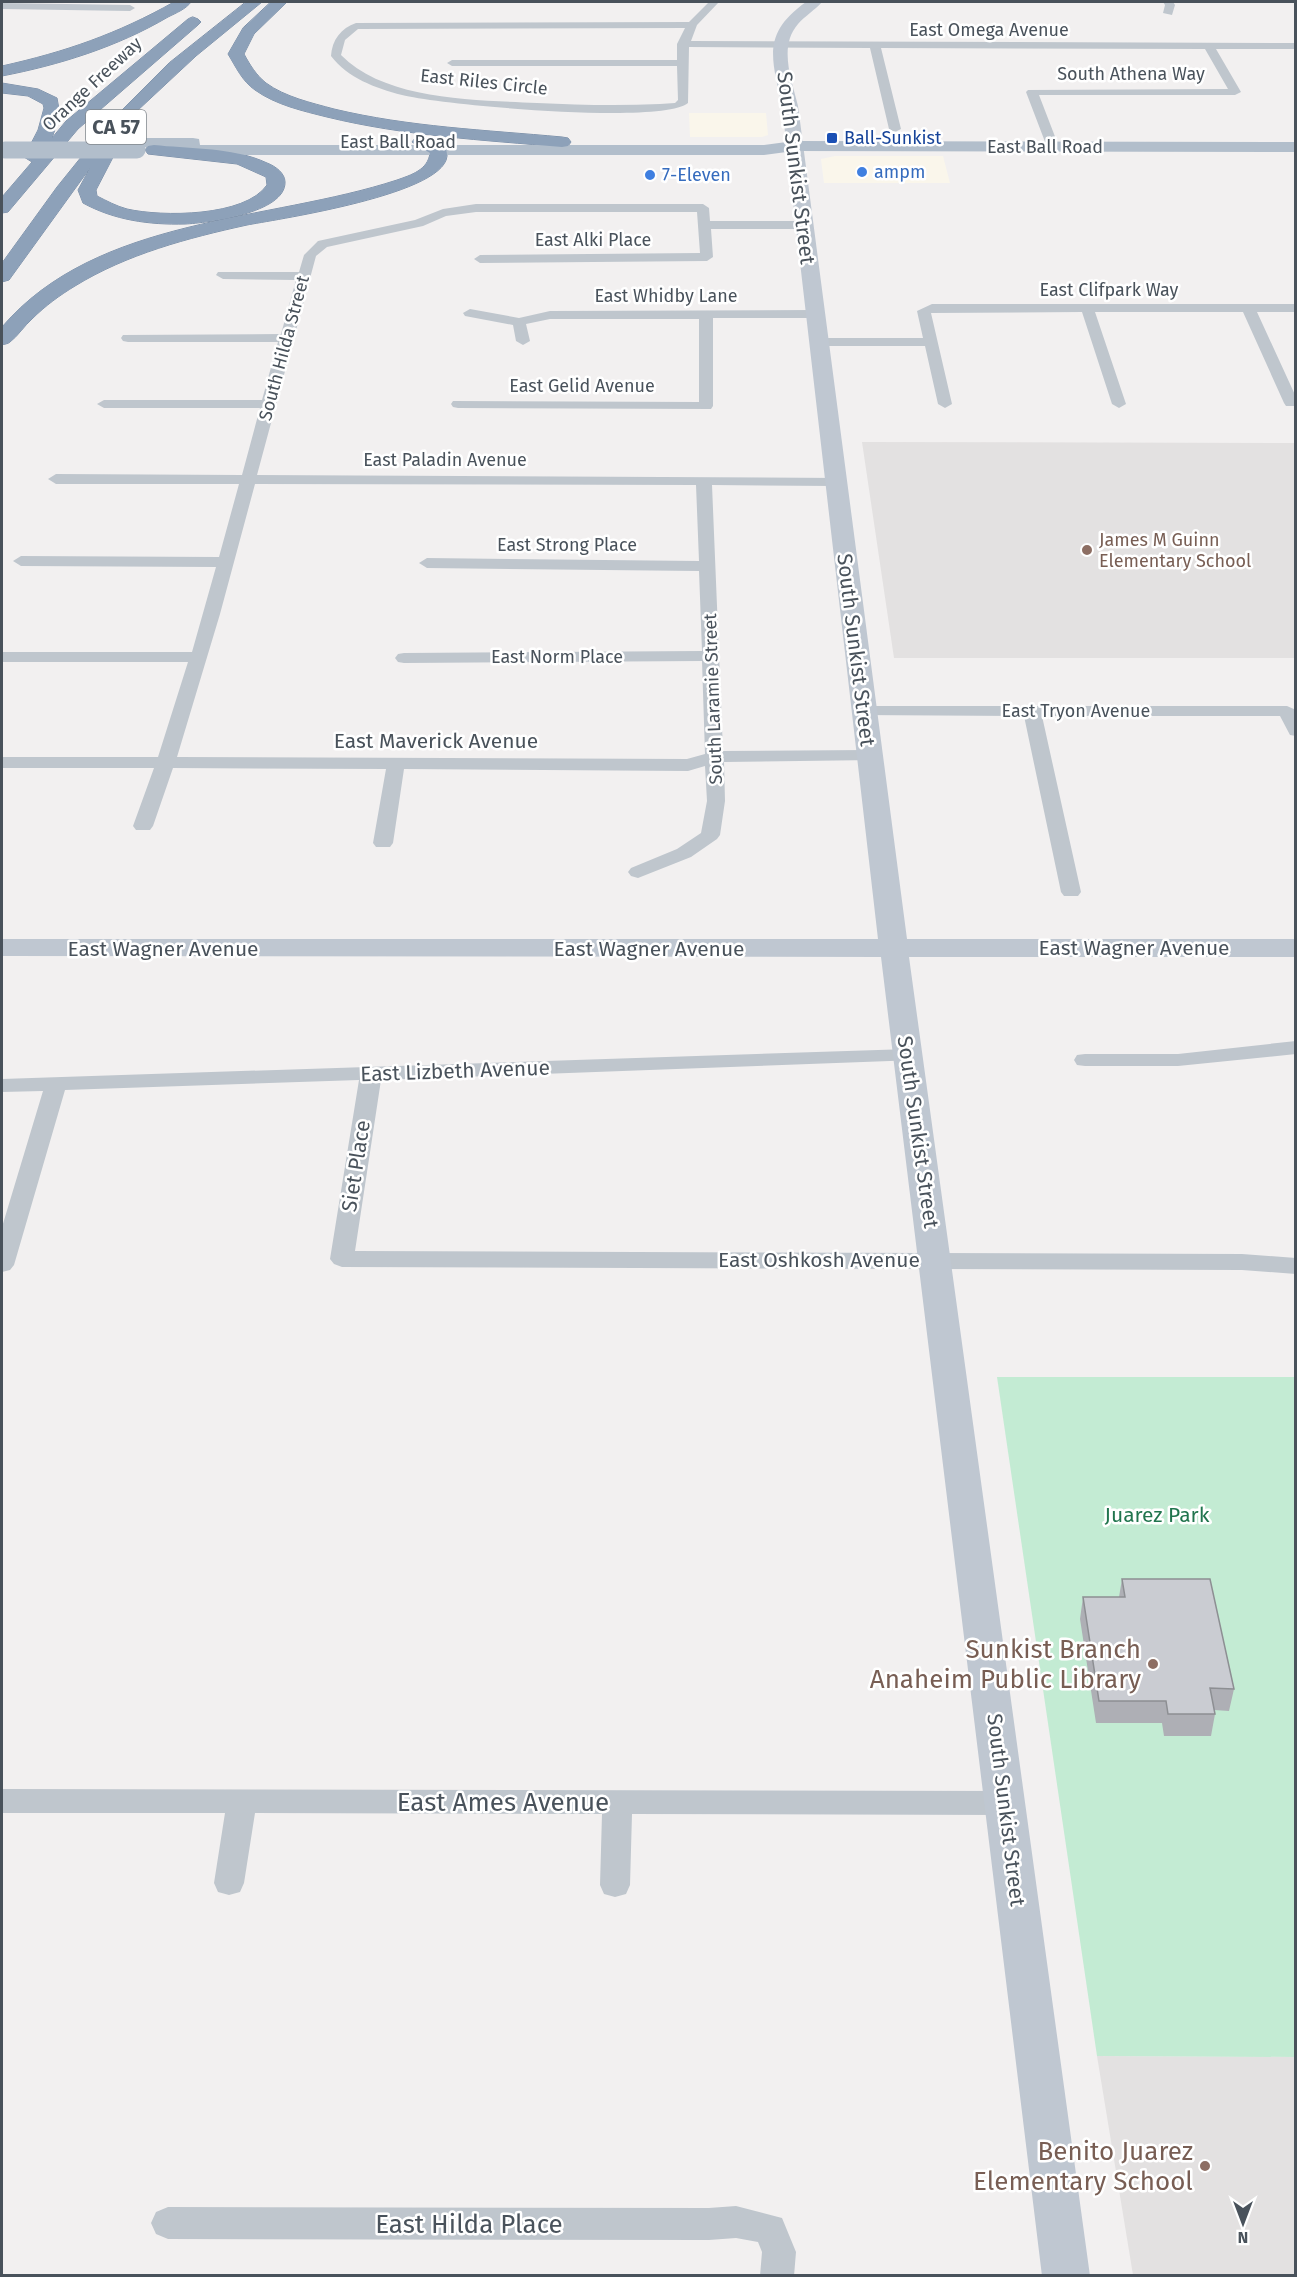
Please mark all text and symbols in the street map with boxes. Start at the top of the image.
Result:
street label: East Omega Avenue [909,19,1069,41]
street label: Orange Freeway [38,32,146,136]
street label: South Athena Way [1057,63,1205,85]
street label: East Riles Circle [419,64,549,100]
street label: South Sunkist Street [771,70,821,266]
road number: CA 57 [86,110,146,144]
place label: Ball-Sunkist [844,127,942,149]
street label: East Ball Road [340,131,456,153]
marker: Ball-Sunkist [825,131,839,145]
street label: East Ball Road [987,136,1103,158]
place label: ampm [874,161,925,183]
place label: 7-Eleven [662,164,731,186]
marker: ampm [855,165,869,179]
marker: 7-Eleven [643,168,657,182]
street label: East Alki Place [535,229,651,251]
street label: South Hilda Street [254,273,314,423]
street label: East Clifpark Way [1040,279,1179,301]
street label: East Whidby Lane [594,285,738,307]
street label: East Gelid Avenue [509,375,655,397]
street label: East Paladin Avenue [363,449,527,471]
place label: James M Guinn Elementary School [1099,529,1251,572]
street label: East Strong Place [497,534,637,556]
marker: James M Guinn Elementary School [1080,543,1094,557]
street label: South Sunkist Street [831,552,881,748]
street label: South Laramie Street [699,613,727,785]
street label: East Norm Place [491,646,623,668]
street label: East Tryon Avenue [1002,700,1150,722]
street label: East Maverick Avenue [334,728,538,754]
street label: East Wagner Avenue [1038,935,1230,961]
street label: East Wagner Avenue [67,936,259,962]
street label: East Wagner Avenue [553,936,745,962]
street label: South Sunkist Street [892,1034,944,1230]
street label: East Lizbeth Avenue [360,1055,550,1087]
street label: Siet Place [336,1118,376,1214]
street label: East Oshkosh Avenue [718,1247,920,1273]
park label: Juarez Park [1105,1502,1210,1528]
place label: Sunkist Branch Anaheim Public Library [870,1634,1141,1695]
marker: Sunkist Branch Anaheim Public Library [1146,1657,1160,1671]
street label: South Sunkist Street [981,1712,1031,1908]
street label: East Ames Avenue [397,1787,609,1818]
place label: Benito Juarez Elementary School [973,2136,1193,2197]
marker: Benito Juarez Elementary School [1198,2159,1212,2173]
north arrow [1213,2193,1273,2253]
street label: East Hilda Place [375,2209,563,2240]
text: N [1238,2228,1248,2247]

